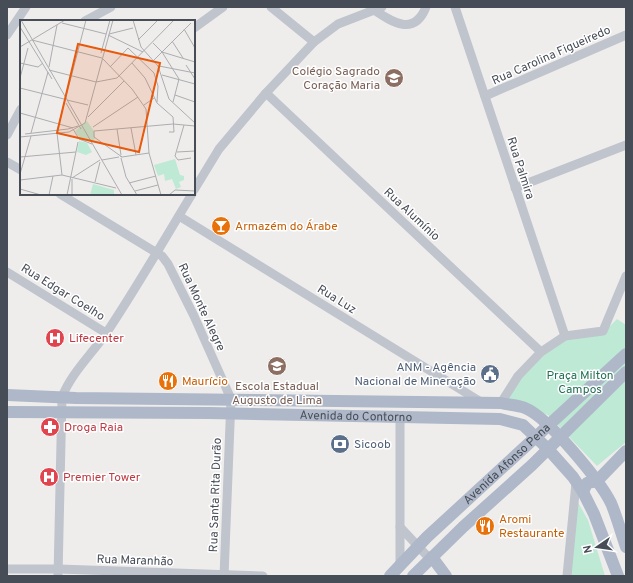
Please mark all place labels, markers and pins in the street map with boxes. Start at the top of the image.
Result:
place label: Colégio Sagrado Coração Maria [292,64,380,94]
school or university icon: Colégio Sagrado Coração Maria [383,67,405,89]
bar icon: Armazém do Árabe [210,215,232,237]
place label: Armazém do Árabe [235,219,338,235]
hospital icon: Lifecenter [44,327,66,349]
place label: Lifecenter [69,331,124,347]
school or university icon: Escola Estadual Augusto de Lima [266,355,288,377]
place label: ANM - Agência Nacional de Mineração [355,360,476,390]
public building icon: ANM - Agência Nacional de Mineração [479,363,501,385]
restaurant icon: Maurício [157,370,179,392]
place label: Maurício [182,374,228,390]
place label: Escola Estadual Augusto de Lima [232,379,322,409]
pharmacy icon: Droga Raia [39,416,61,438]
place label: Droga Raia [64,420,123,436]
bank icon: Sicoob [329,433,351,455]
place label: Sicoob [354,437,391,453]
hospital icon: Premier Tower [38,466,60,488]
place label: Premier Tower [63,470,141,486]
place label: Aromi Restaurante [499,512,564,542]
restaurant icon: Aromi Restaurante [474,515,496,537]

